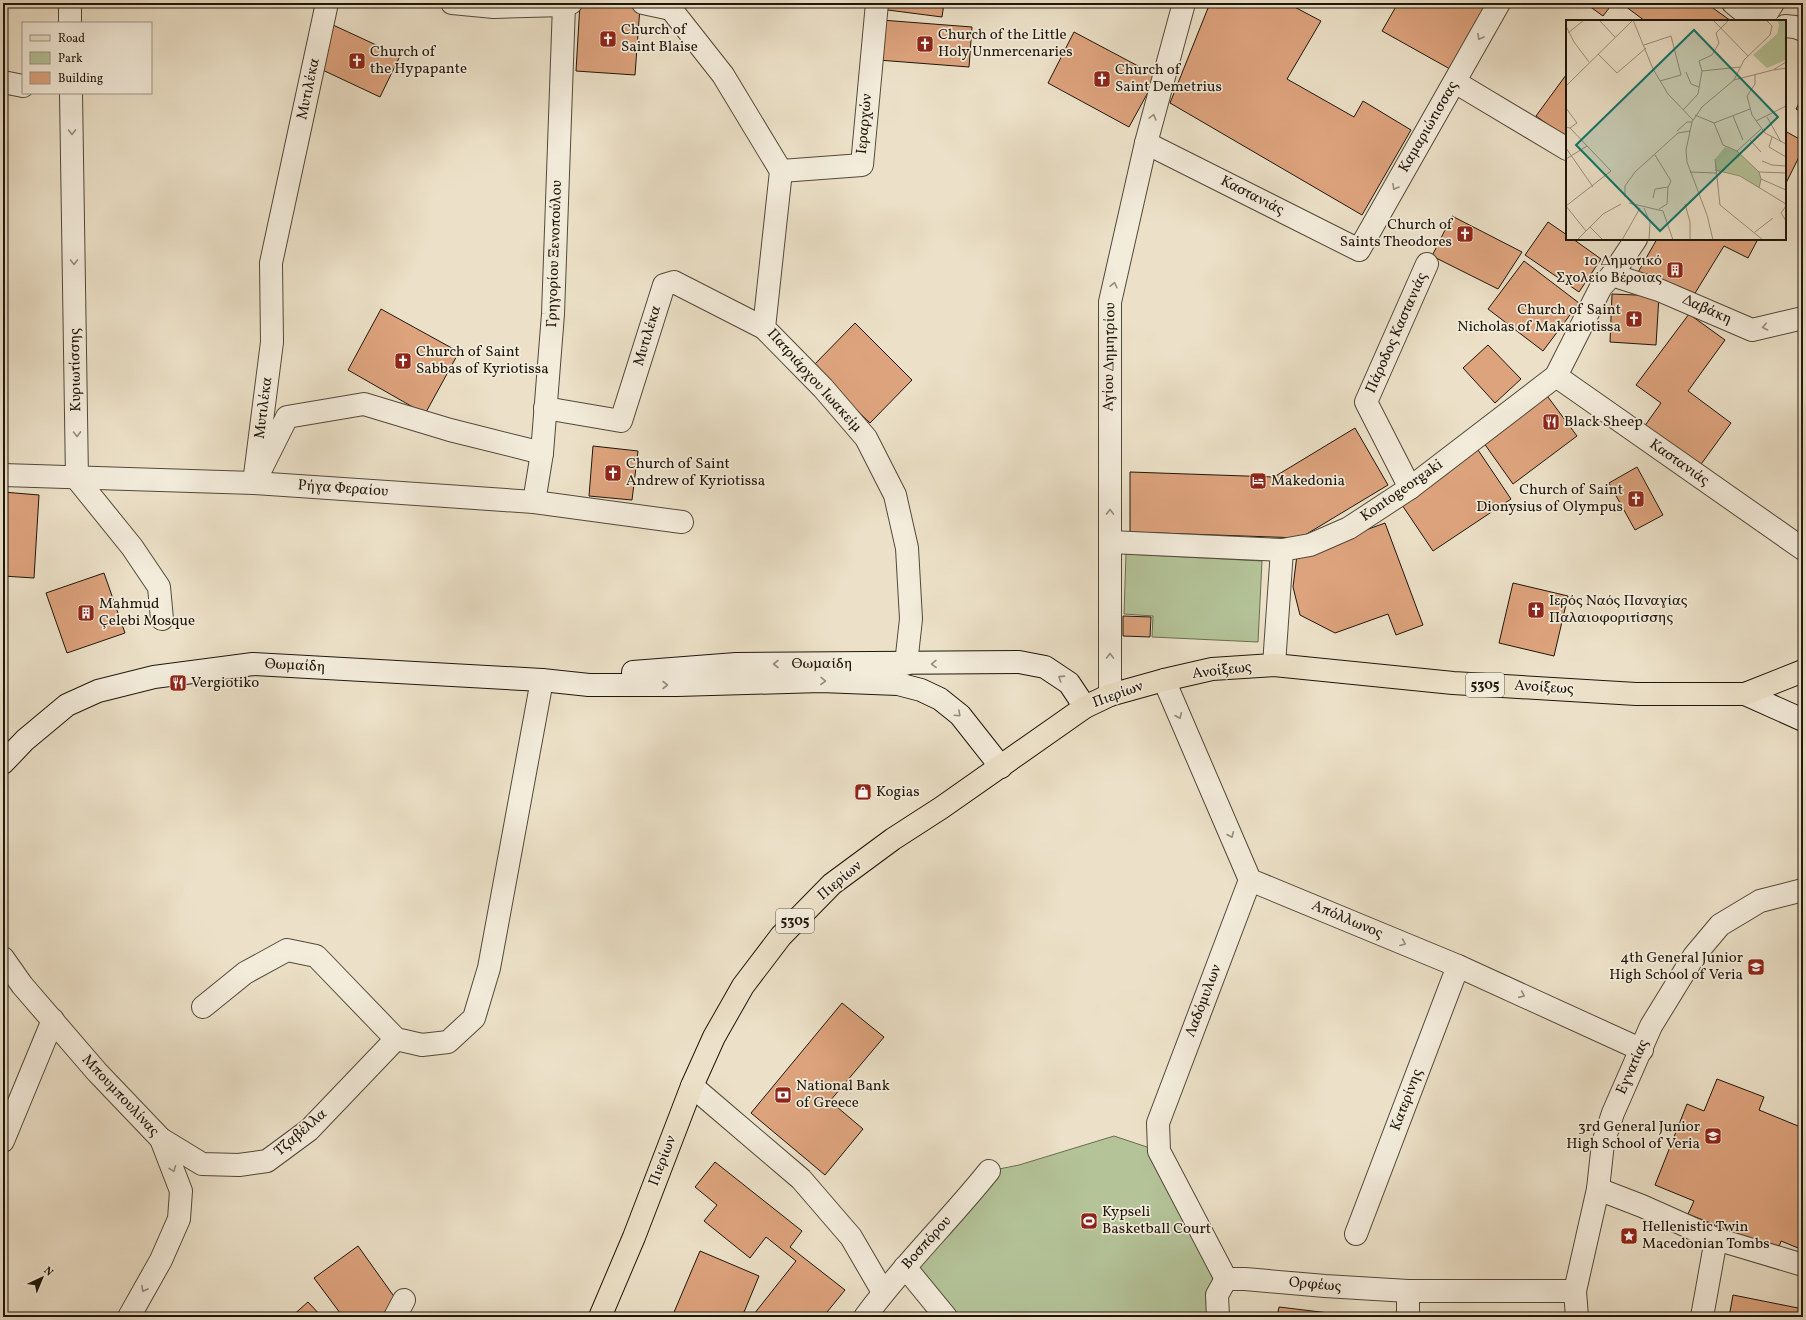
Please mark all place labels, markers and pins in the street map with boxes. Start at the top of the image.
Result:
place label: Church of Saint Blaise [621,20,698,58]
place label: Church of the Little Holy Unmercenaries [938,25,1073,63]
church icon: Church of Saint Blaise [598,29,618,49]
church icon: Church of the Little Holy Unmercenaries [915,34,935,54]
place label: Church of the Hypapante [370,42,467,80]
church icon: Church of the Hypapante [347,51,367,71]
place label: Church of Saint Demetrius [1115,60,1222,98]
church icon: Church of Saint Demetrius [1092,69,1112,89]
place label: Church of Saints Theodores [1340,215,1454,253]
church icon: Church of Saints Theodores [1455,224,1475,244]
place label: 1ο Δημοτικό Σχολείο Βέροιας [1556,251,1662,289]
building icon: 1ο Δημοτικό Σχολείο Βέροιας [1665,260,1685,280]
place label: Church of Saint Nicholas of Makariotissa [1457,300,1621,338]
church icon: Church of Saint Nicholas of Makariotissa [1624,309,1644,329]
place label: Church of Saint Sabbas of Kyriotissa [416,342,549,380]
church icon: Church of Saint Sabbas of Kyriotissa [393,351,413,371]
restaurant icon: Black Sheep [1541,412,1561,432]
place label: Black Sheep [1564,412,1643,433]
place label: Church of Saint Andrew of Kyriotissa [626,454,765,492]
church icon: Church of Saint Andrew of Kyriotissa [603,463,623,483]
hotel icon: Makedonia [1248,471,1268,491]
place label: Makedonia [1271,471,1345,492]
place label: Church of Saint Dionysius of Olympus [1476,480,1623,518]
church icon: Church of Saint Dionysius of Olympus [1626,489,1646,509]
place label: Ιερός Ναός Παναγίας Παλαιοφοριτίσσης [1549,591,1688,629]
place label: Mahmud Çelebi Mosque [99,594,195,632]
church icon: Ιερός Ναός Παναγίας Παλαιοφοριτίσσης [1526,600,1546,620]
building icon: Mahmud Çelebi Mosque [76,603,96,623]
restaurant icon: Vergiotiko [168,673,188,693]
place label: Vergiotiko [191,673,259,694]
shop icon: Kogias [853,782,873,802]
place label: Kogias [876,782,920,803]
place label: 4th General Junior High School of Veria [1609,948,1743,986]
school or university icon: 4th General Junior High School of Veria [1746,957,1766,977]
place label: National Bank of Greece [796,1076,890,1114]
bank icon: National Bank of Greece [773,1085,793,1105]
place label: 3rd General Junior High School of Veria [1566,1117,1700,1155]
school or university icon: 3rd General Junior High School of Veria [1703,1126,1723,1146]
place label: Kypseli Basketball Court [1102,1202,1211,1240]
sports icon: Kypseli Basketball Court [1079,1211,1099,1231]
place label: Hellenistic Twin Macedonian Tombs [1642,1217,1770,1255]
place icon: Hellenistic Twin Macedonian Tombs [1619,1226,1639,1246]

